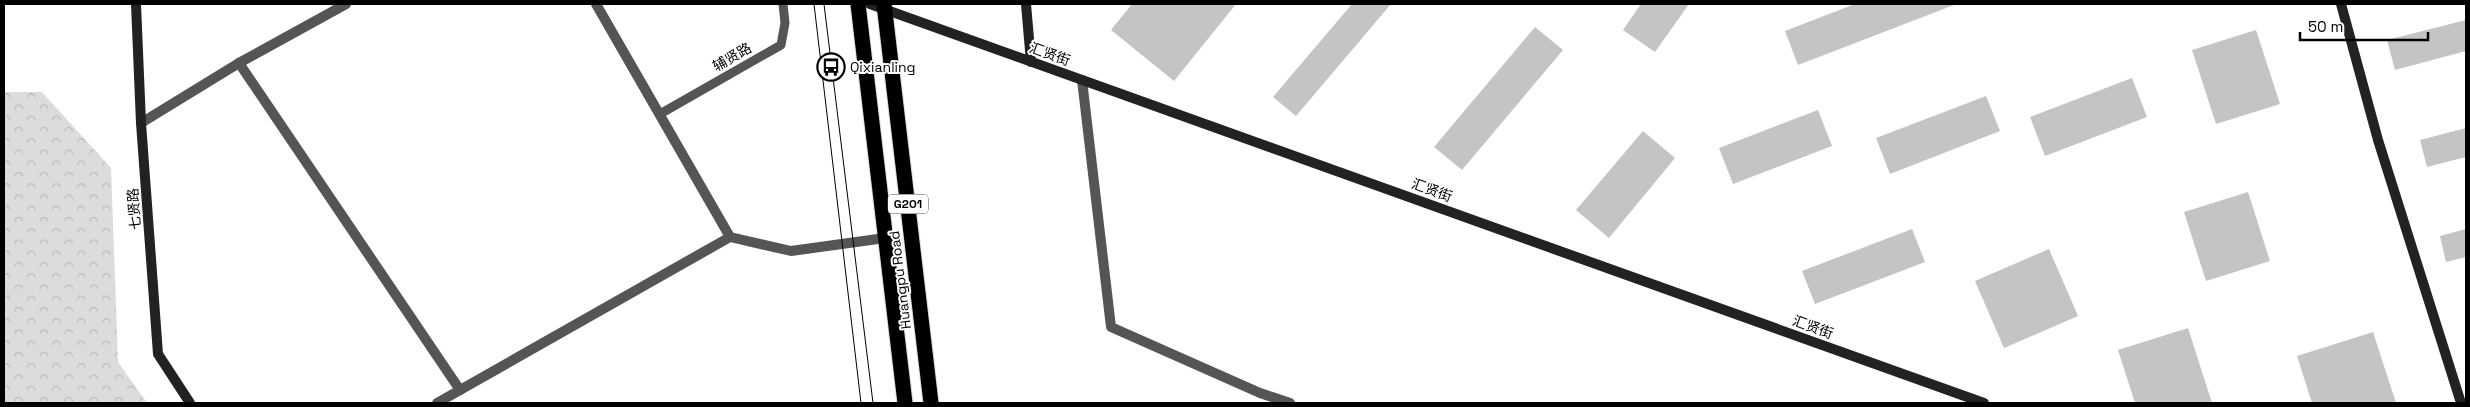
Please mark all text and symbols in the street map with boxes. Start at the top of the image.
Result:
scale bar [2300,10,2428,42]
text: 50 m [2308,17,2343,36]
street label: 汇贤街 [1027,38,1073,70]
street label: 辅贤路 [709,39,755,75]
bus stop icon: Qixianling [816,52,846,82]
place label: Qixianling [850,58,916,76]
street label: 汇贤街 [1409,174,1455,206]
street label: 七贤路 [124,187,144,231]
road number: G201 [888,194,928,213]
street label: Huangpu Road [885,230,915,330]
street label: 汇贤街 [1790,311,1836,343]

